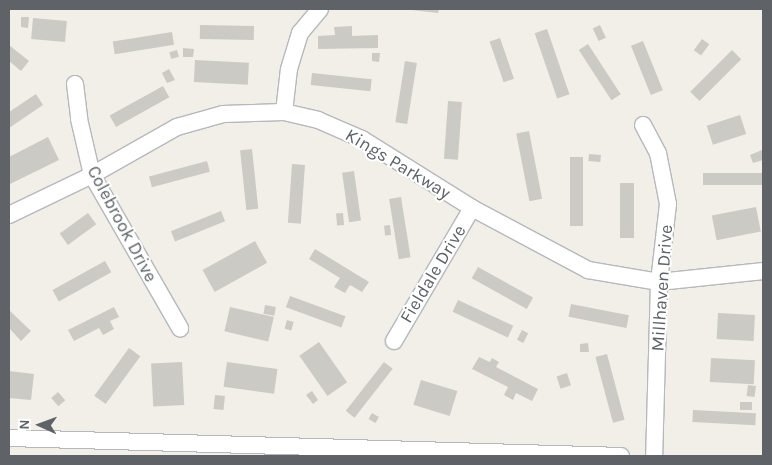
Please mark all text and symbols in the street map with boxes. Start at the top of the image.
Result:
street label: Kings Parkway [341,124,455,204]
street label: Colebrook Drive [82,162,162,286]
street label: Fieldale Drive [395,221,471,327]
street label: Millhaven Drive [647,224,677,352]
north arrow [15,400,65,450]
text: N [16,419,33,430]

